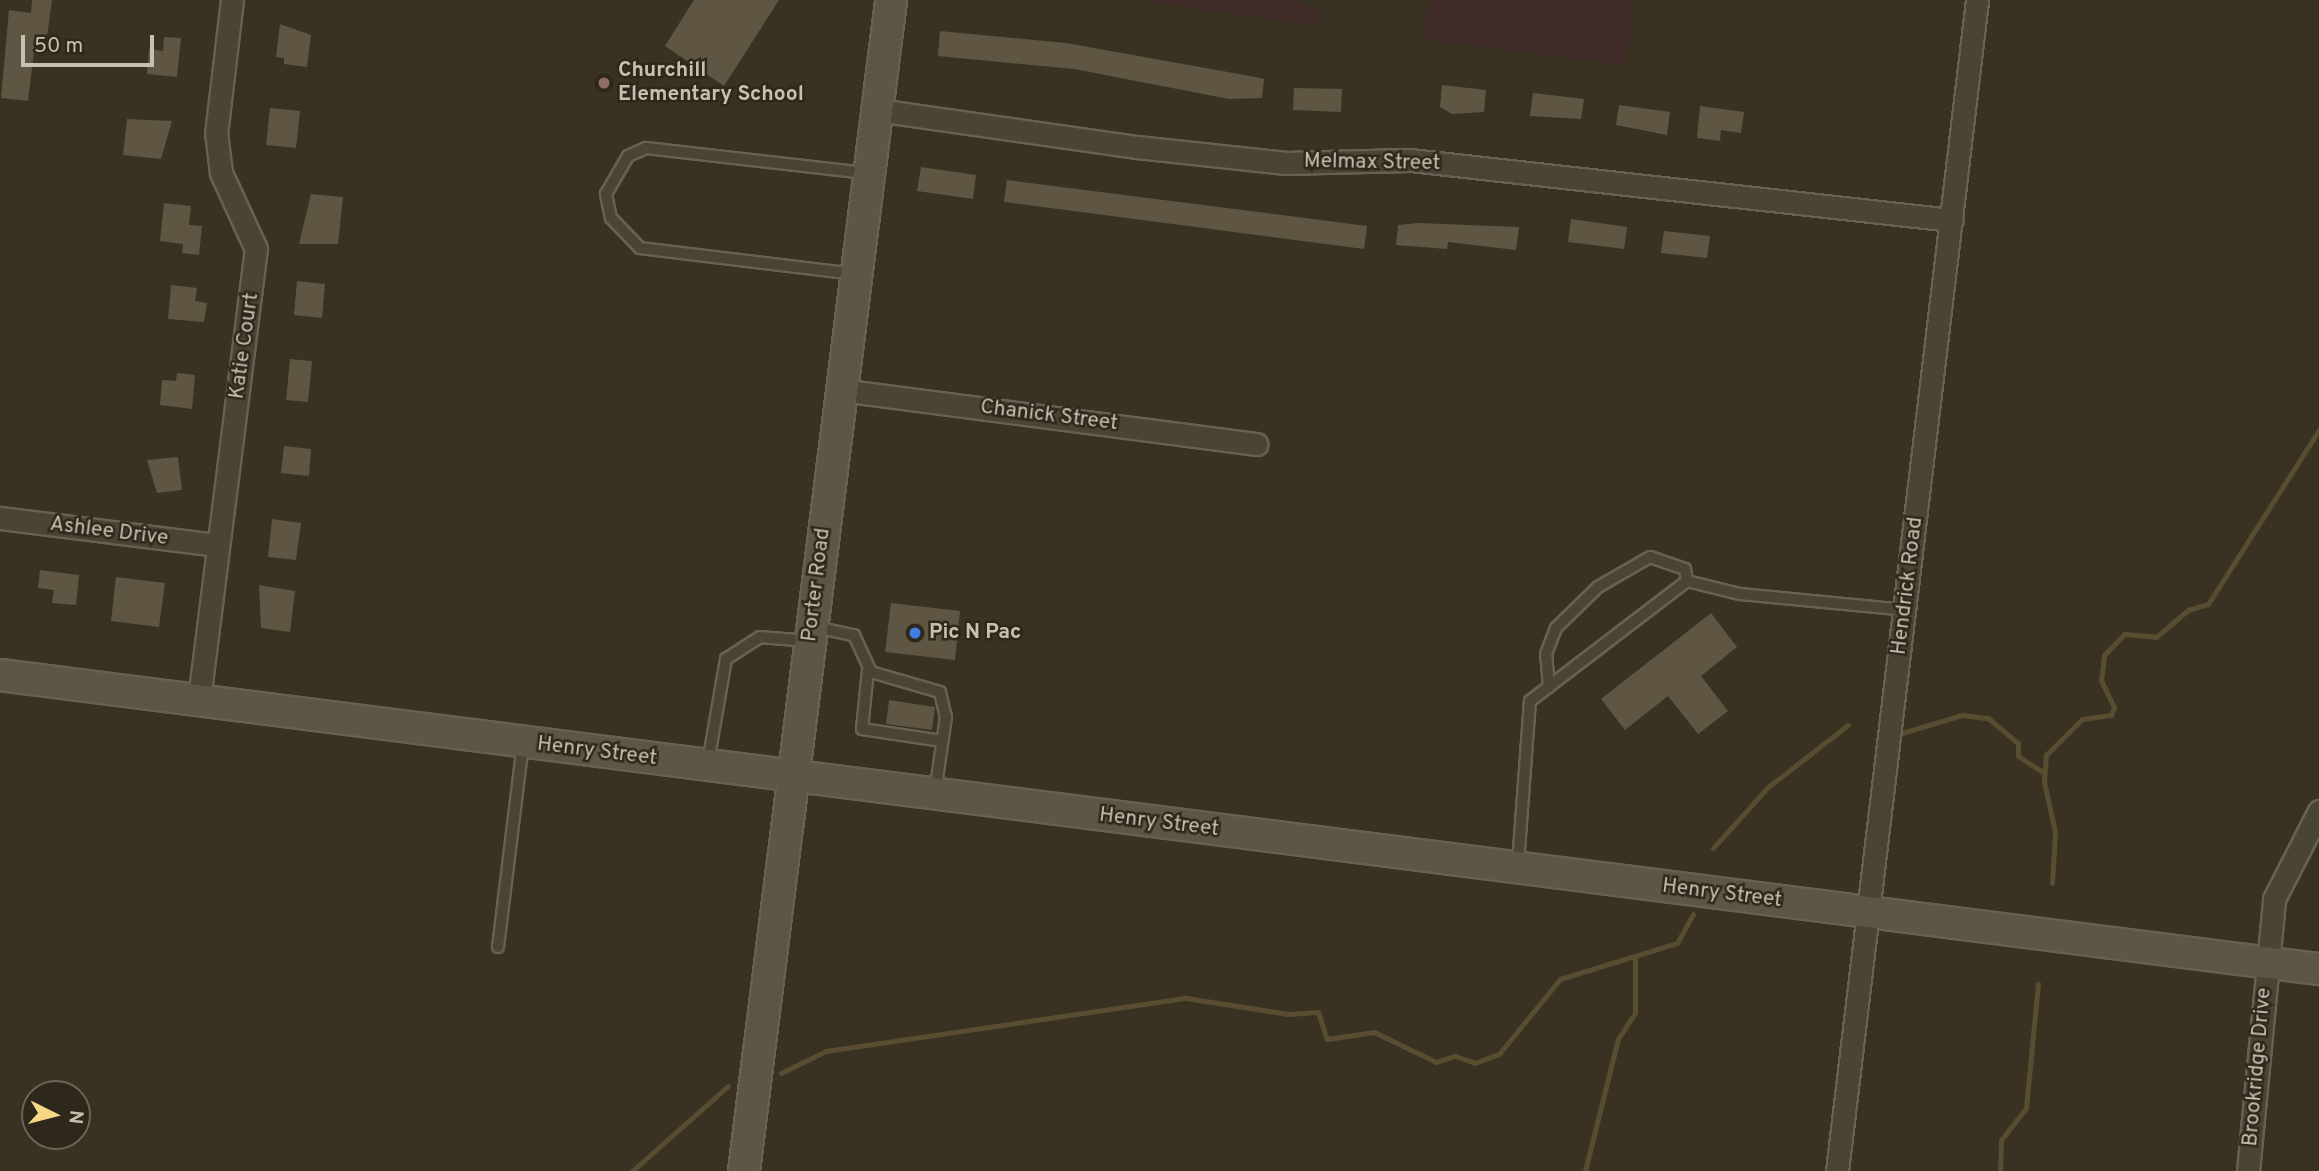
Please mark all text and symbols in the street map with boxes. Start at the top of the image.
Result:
scale bar [24,21,158,65]
text: 50 m [34,33,83,60]
place label: Churchill Elementary School [618,58,804,108]
marker: Churchill Elementary School [596,75,612,91]
street label: Melmax Street [1303,149,1441,177]
street label: Katie Court [225,291,265,401]
street label: Chanick Street [979,395,1119,437]
street label: Ashlee Drive [48,512,170,552]
street label: Hendrick Road [1887,516,1929,656]
street label: Porter Road [798,527,836,643]
place label: Pic N Pac [929,620,1021,646]
marker: Pic N Pac [907,625,923,641]
street label: Henry Street [536,732,658,772]
street label: Henry Street [1098,803,1220,843]
street label: Henry Street [1661,874,1783,914]
street label: Brookridge Drive [2239,986,2277,1148]
north arrow [21,1080,91,1150]
text: N [62,1109,88,1125]

